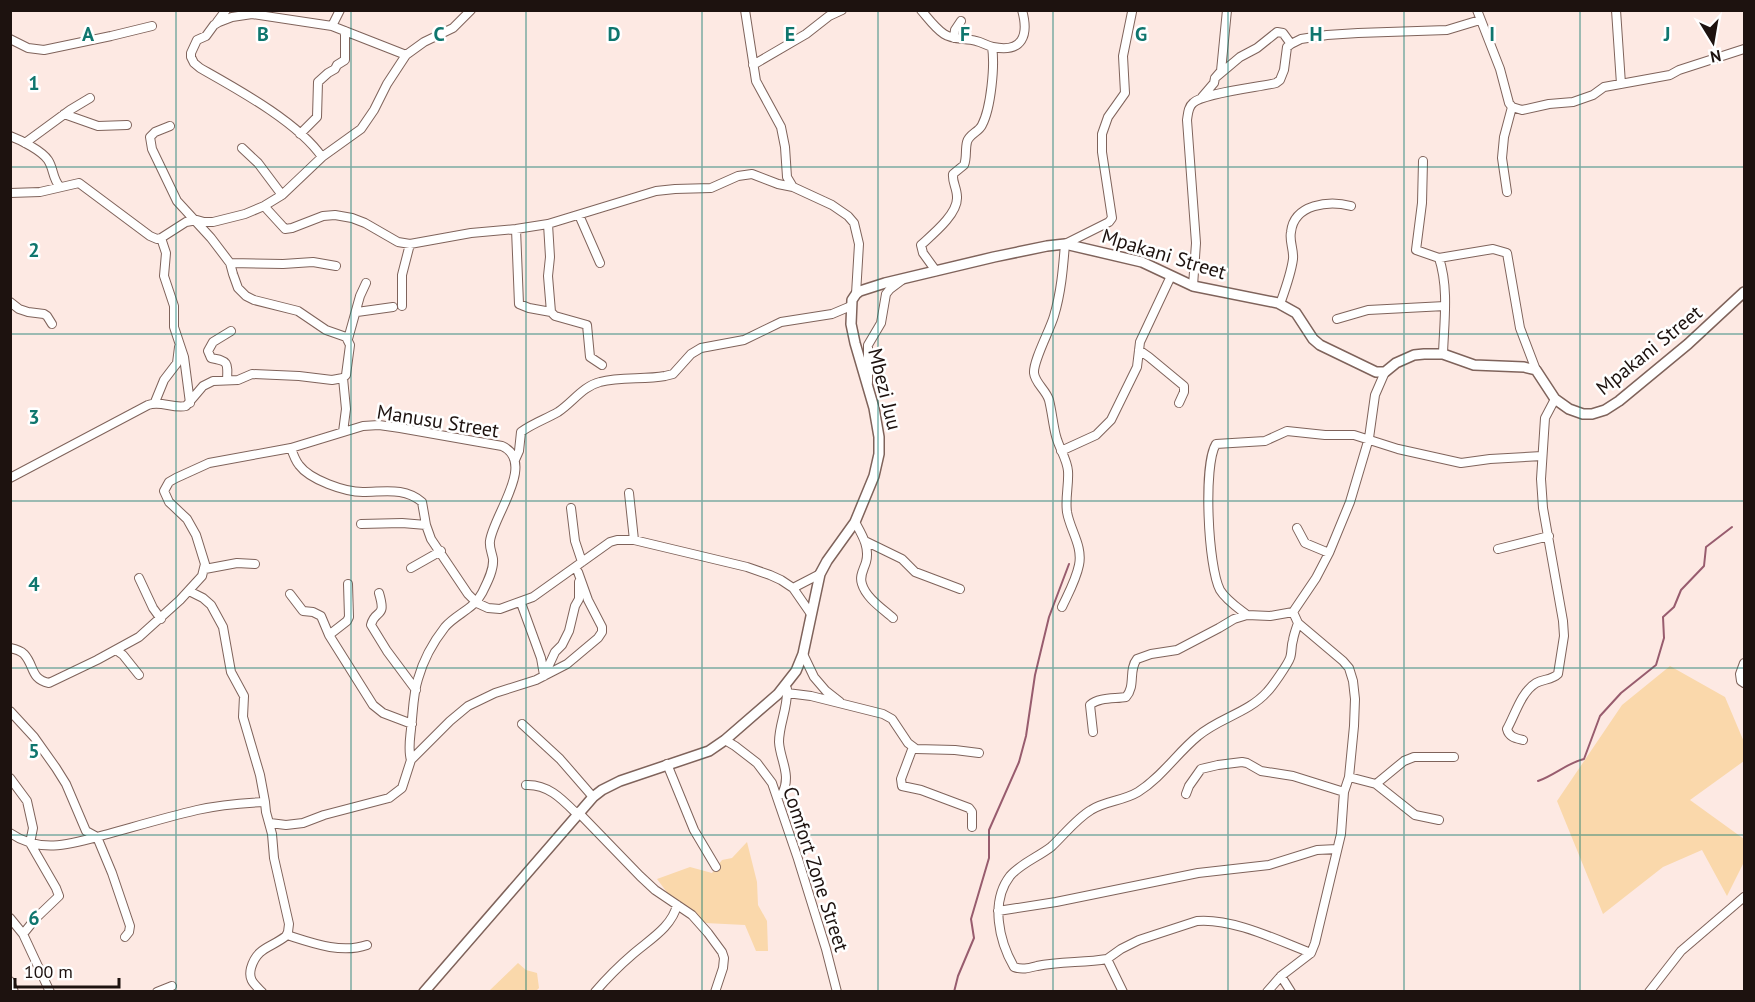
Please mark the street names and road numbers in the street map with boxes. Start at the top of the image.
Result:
street label: Mpakani Street [1099,223,1230,285]
street label: Mpakani Street [1591,299,1707,401]
street label: Mbezi Juu [862,345,908,433]
street label: Manusu Street [375,399,501,444]
street label: Comfort Zone Street [777,783,855,955]

